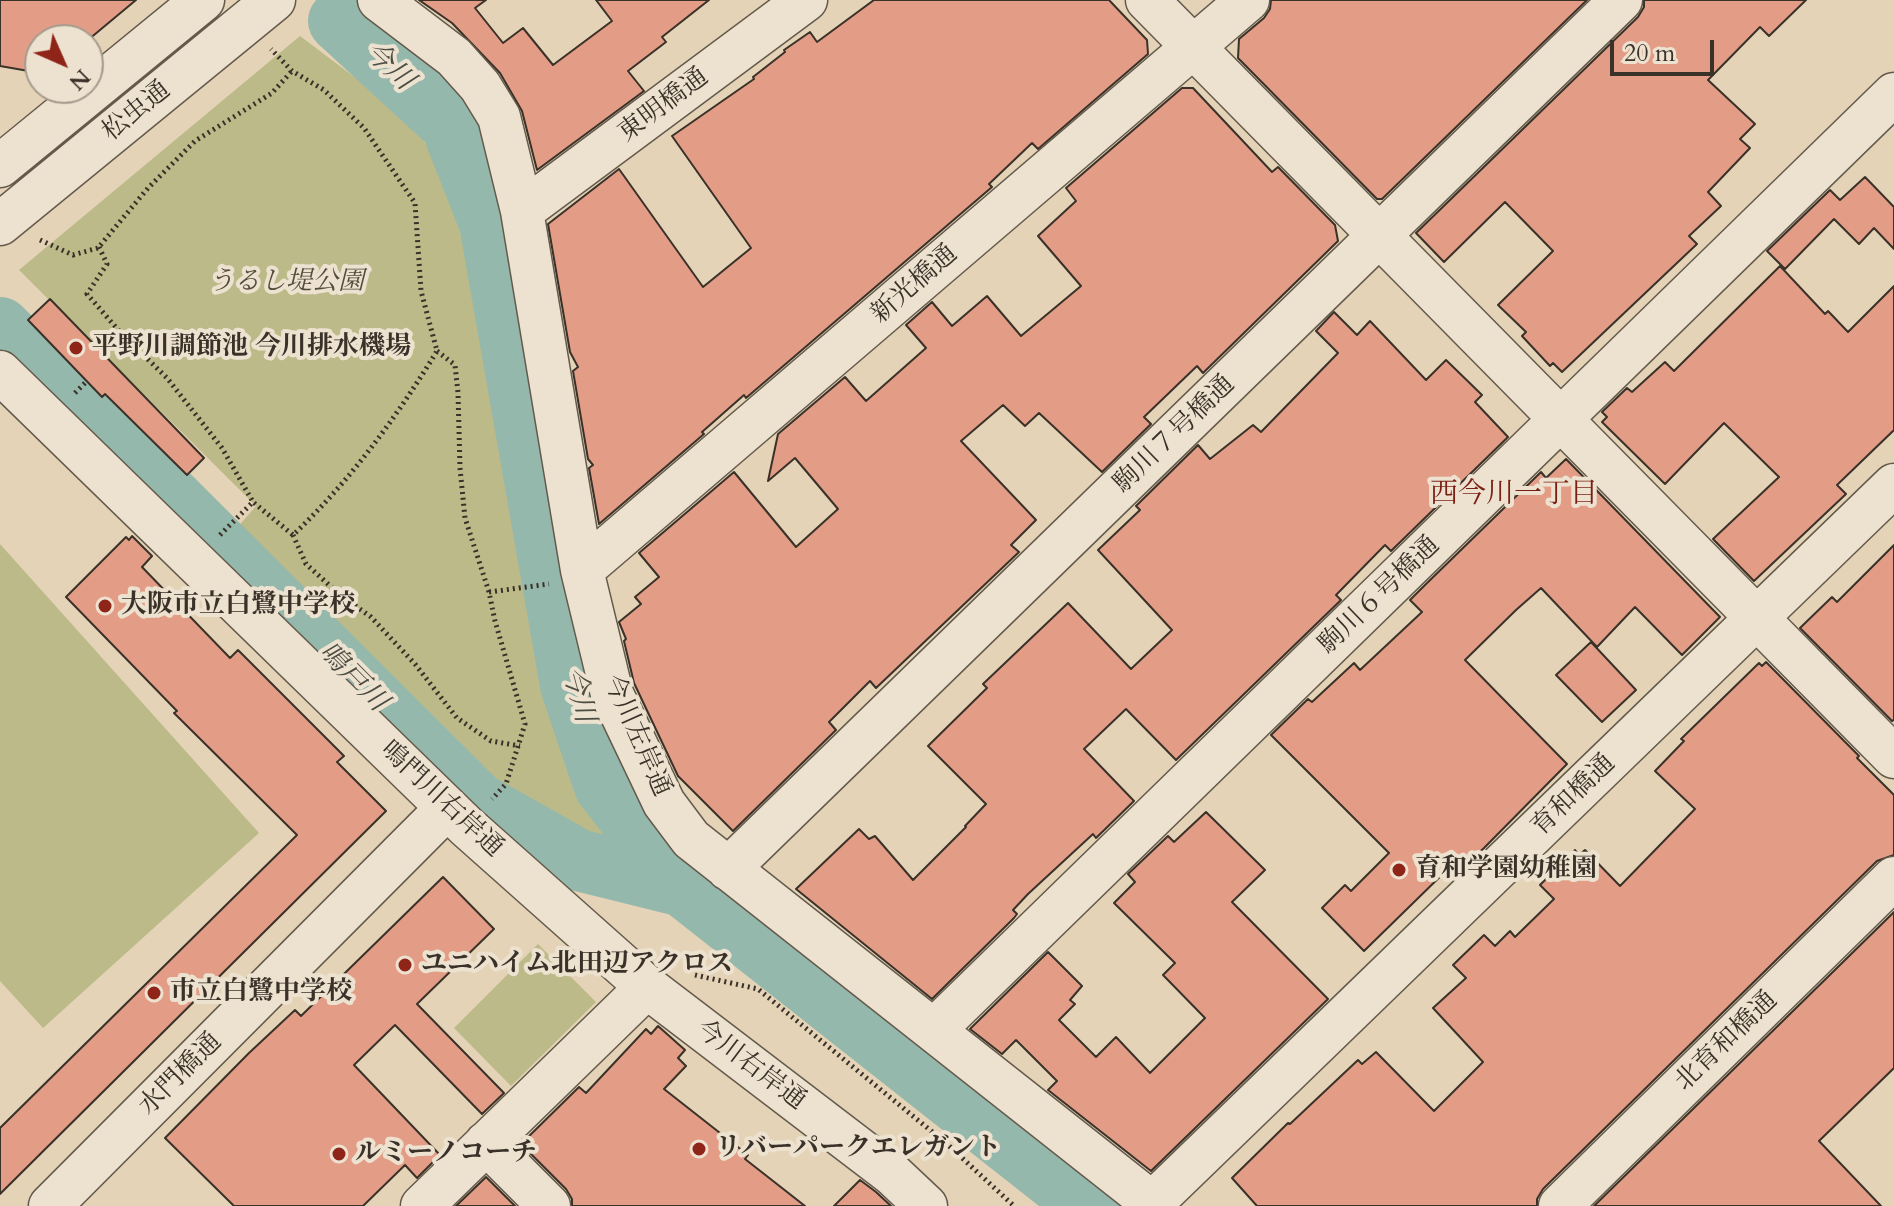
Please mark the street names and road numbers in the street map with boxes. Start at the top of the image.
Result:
street label: 東明橋通 [613,62,715,150]
street label: 松虫通 [97,75,177,149]
street label: 新光橋通 [866,239,964,331]
street label: 駒川７号橋通 [1108,370,1242,500]
street label: 駒川６号橋通 [1313,531,1447,661]
street label: 今川左岸通 [595,670,677,802]
street label: 鳴門川右岸通 [373,735,509,865]
street label: 育和橋通 [1526,749,1622,843]
street label: 北育和橋通 [1669,986,1785,1098]
street label: 今川右岸通 [689,1014,811,1118]
street label: 水門橋通 [133,1027,229,1123]

